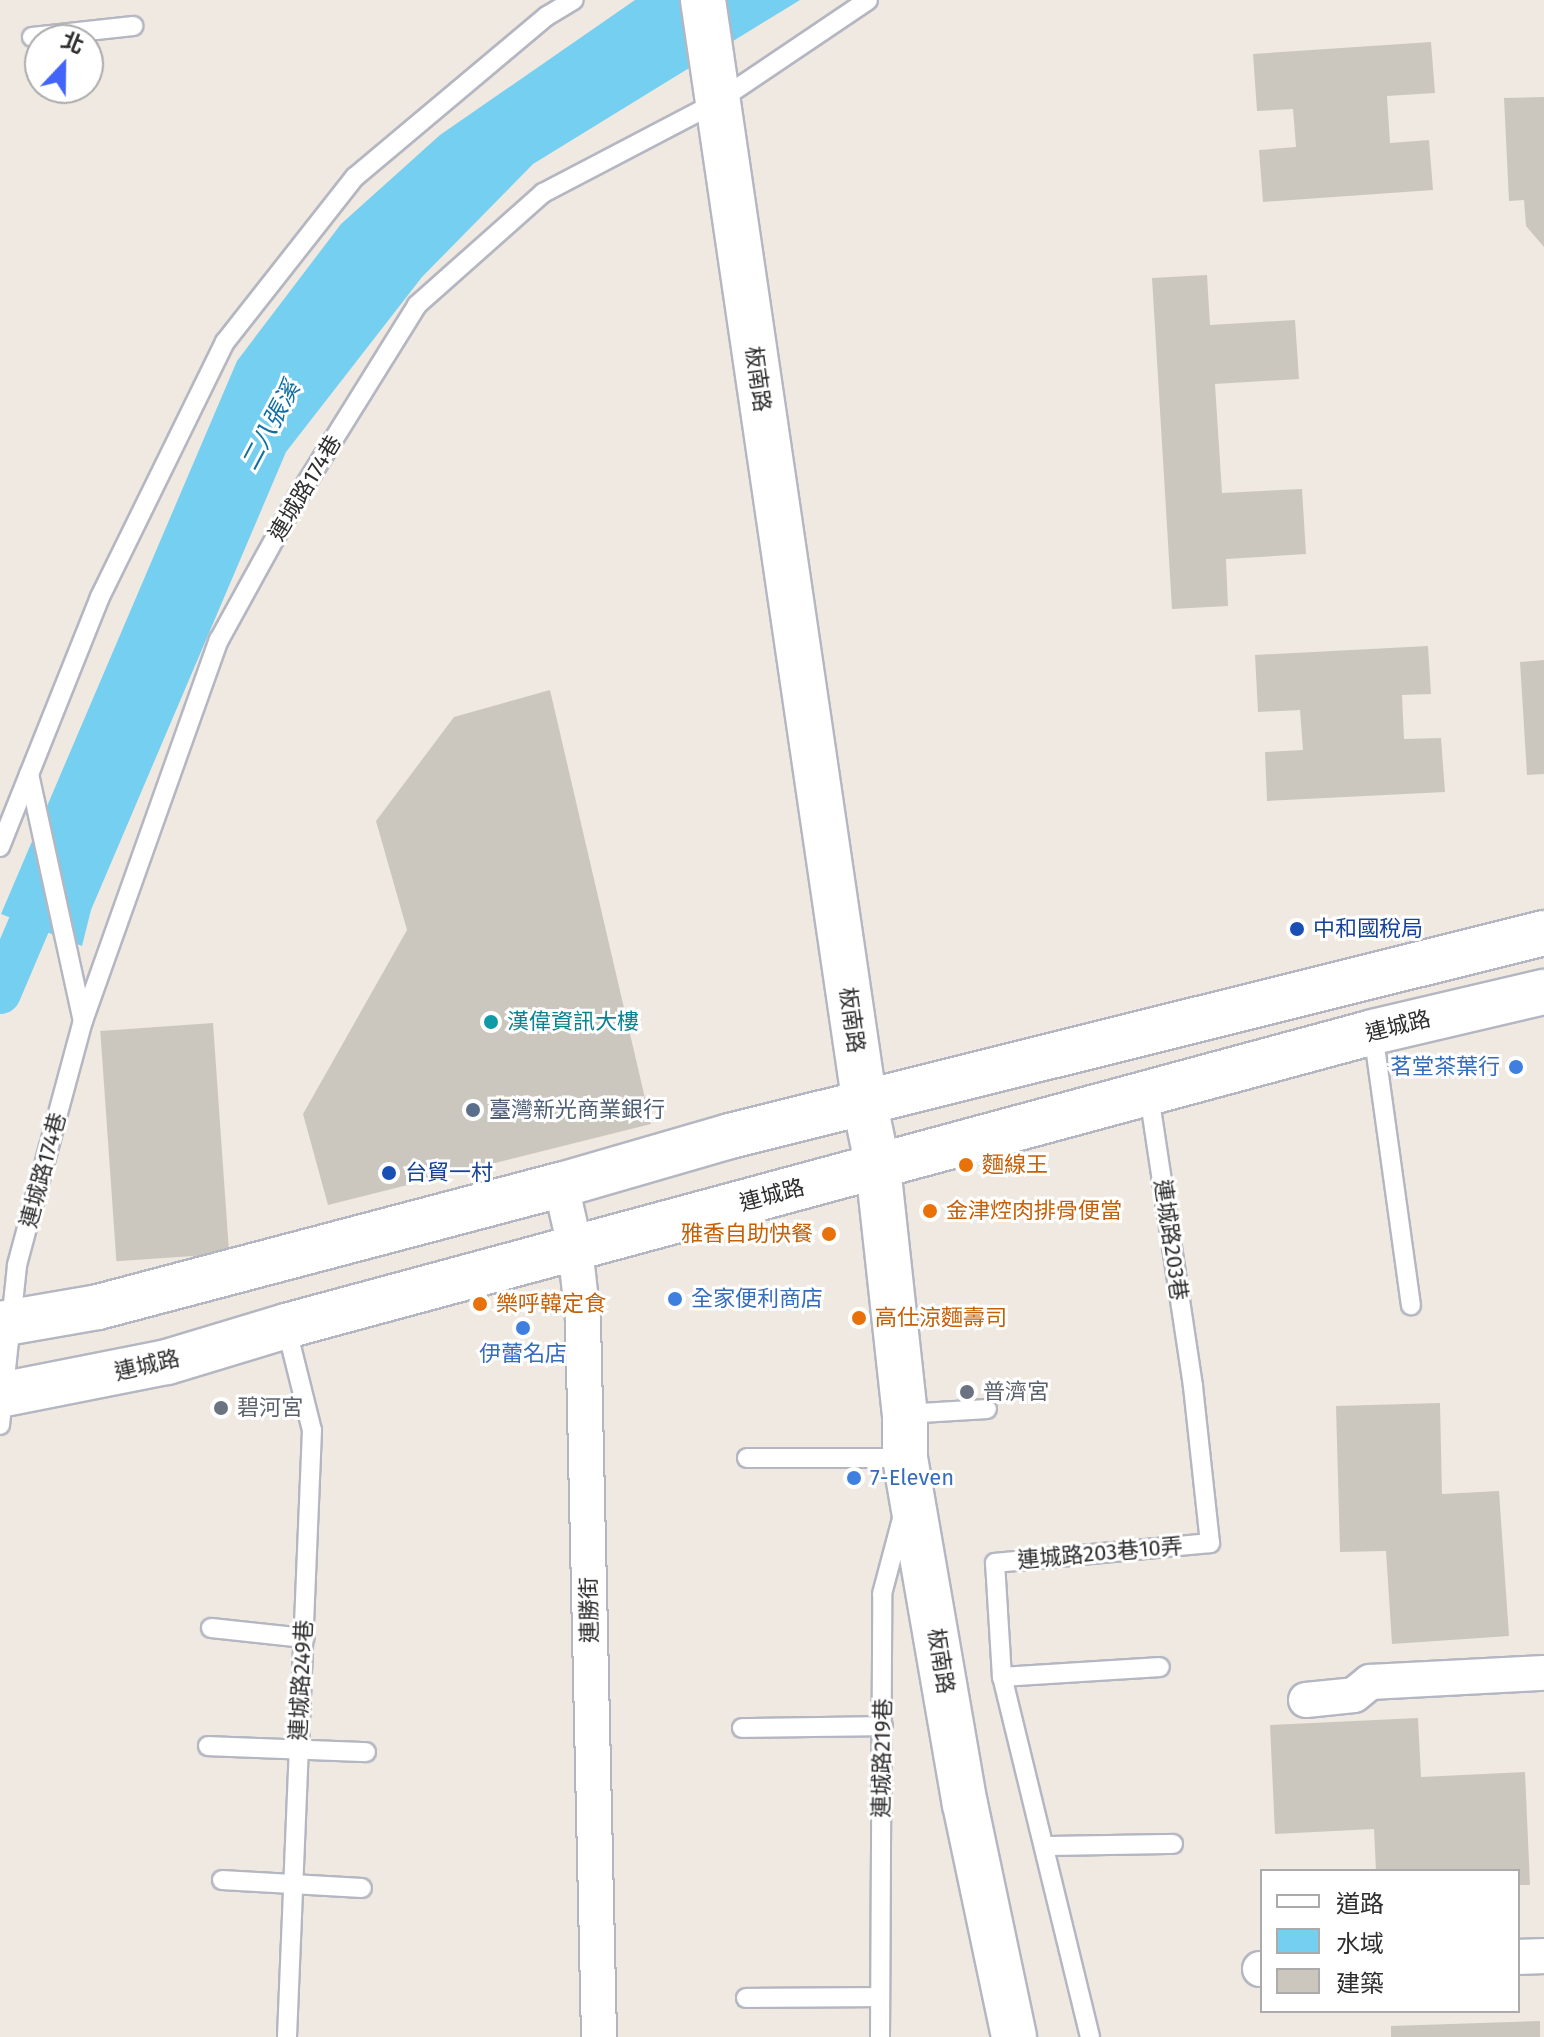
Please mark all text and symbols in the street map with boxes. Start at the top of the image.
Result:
north arrow [24,24,104,104]
text: 北 [57,26,88,60]
street label: 板南路 [740,344,776,414]
water label: 二八張溪 [236,377,306,475]
street label: 連城路174巷 [263,431,347,545]
place label: 中和國稅局 [1313,916,1423,942]
marker: 中和國稅局 [1288,920,1306,938]
street label: 板南路 [834,985,870,1055]
street label: 連城路 [1363,1005,1433,1047]
place label: 漢偉資訊大樓 [507,1009,639,1035]
marker: 漢偉資訊大樓 [482,1013,500,1031]
place label: 茗堂茶葉行 [1390,1054,1500,1080]
marker: 茗堂茶葉行 [1507,1058,1525,1076]
place label: 臺灣新光商業銀行 [489,1097,665,1123]
marker: 臺灣新光商業銀行 [464,1101,482,1119]
street label: 連城路174巷 [15,1110,71,1230]
place label: 麵線王 [982,1152,1048,1178]
marker: 麵線王 [957,1156,975,1174]
place label: 台貿一村 [405,1160,493,1186]
marker: 台貿一村 [380,1164,398,1182]
street label: 連城路 [737,1174,807,1216]
street label: 連城路203巷 [1149,1178,1193,1302]
place label: 金津焢肉排骨便當 [946,1198,1122,1224]
marker: 金津焢肉排骨便當 [921,1202,939,1220]
place label: 雅香自助快餐 [681,1221,813,1247]
marker: 雅香自助快餐 [820,1225,838,1243]
place label: 全家便利商店 [691,1286,823,1312]
marker: 全家便利商店 [666,1290,684,1308]
place label: 樂呼韓定食 [496,1291,606,1317]
marker: 樂呼韓定食 [471,1295,489,1313]
place label: 高仕涼麵壽司 [875,1305,1007,1331]
marker: 高仕涼麵壽司 [850,1309,868,1327]
marker: 伊蕾名店 [514,1319,532,1337]
place label: 伊蕾名店 [479,1341,567,1367]
street label: 連城路 [112,1345,182,1385]
place label: 普濟宮 [983,1379,1049,1405]
marker: 普濟宮 [958,1383,976,1401]
place label: 碧河宮 [237,1395,303,1421]
marker: 碧河宮 [212,1399,230,1417]
place label: 7-Eleven [870,1465,954,1491]
marker: 7-Eleven [845,1469,863,1487]
street label: 連城路203巷10弄 [1016,1533,1184,1573]
street label: 連勝街 [575,1577,603,1643]
street label: 連城路249巷 [285,1619,317,1741]
street label: 板南路 [923,1626,959,1696]
street label: 連城路219巷 [868,1698,896,1818]
legend [1260,1869,1520,2013]
text: 道路 [1336,1890,1384,1918]
text: 水域 [1336,1930,1384,1958]
text: 建築 [1336,1970,1384,1998]

